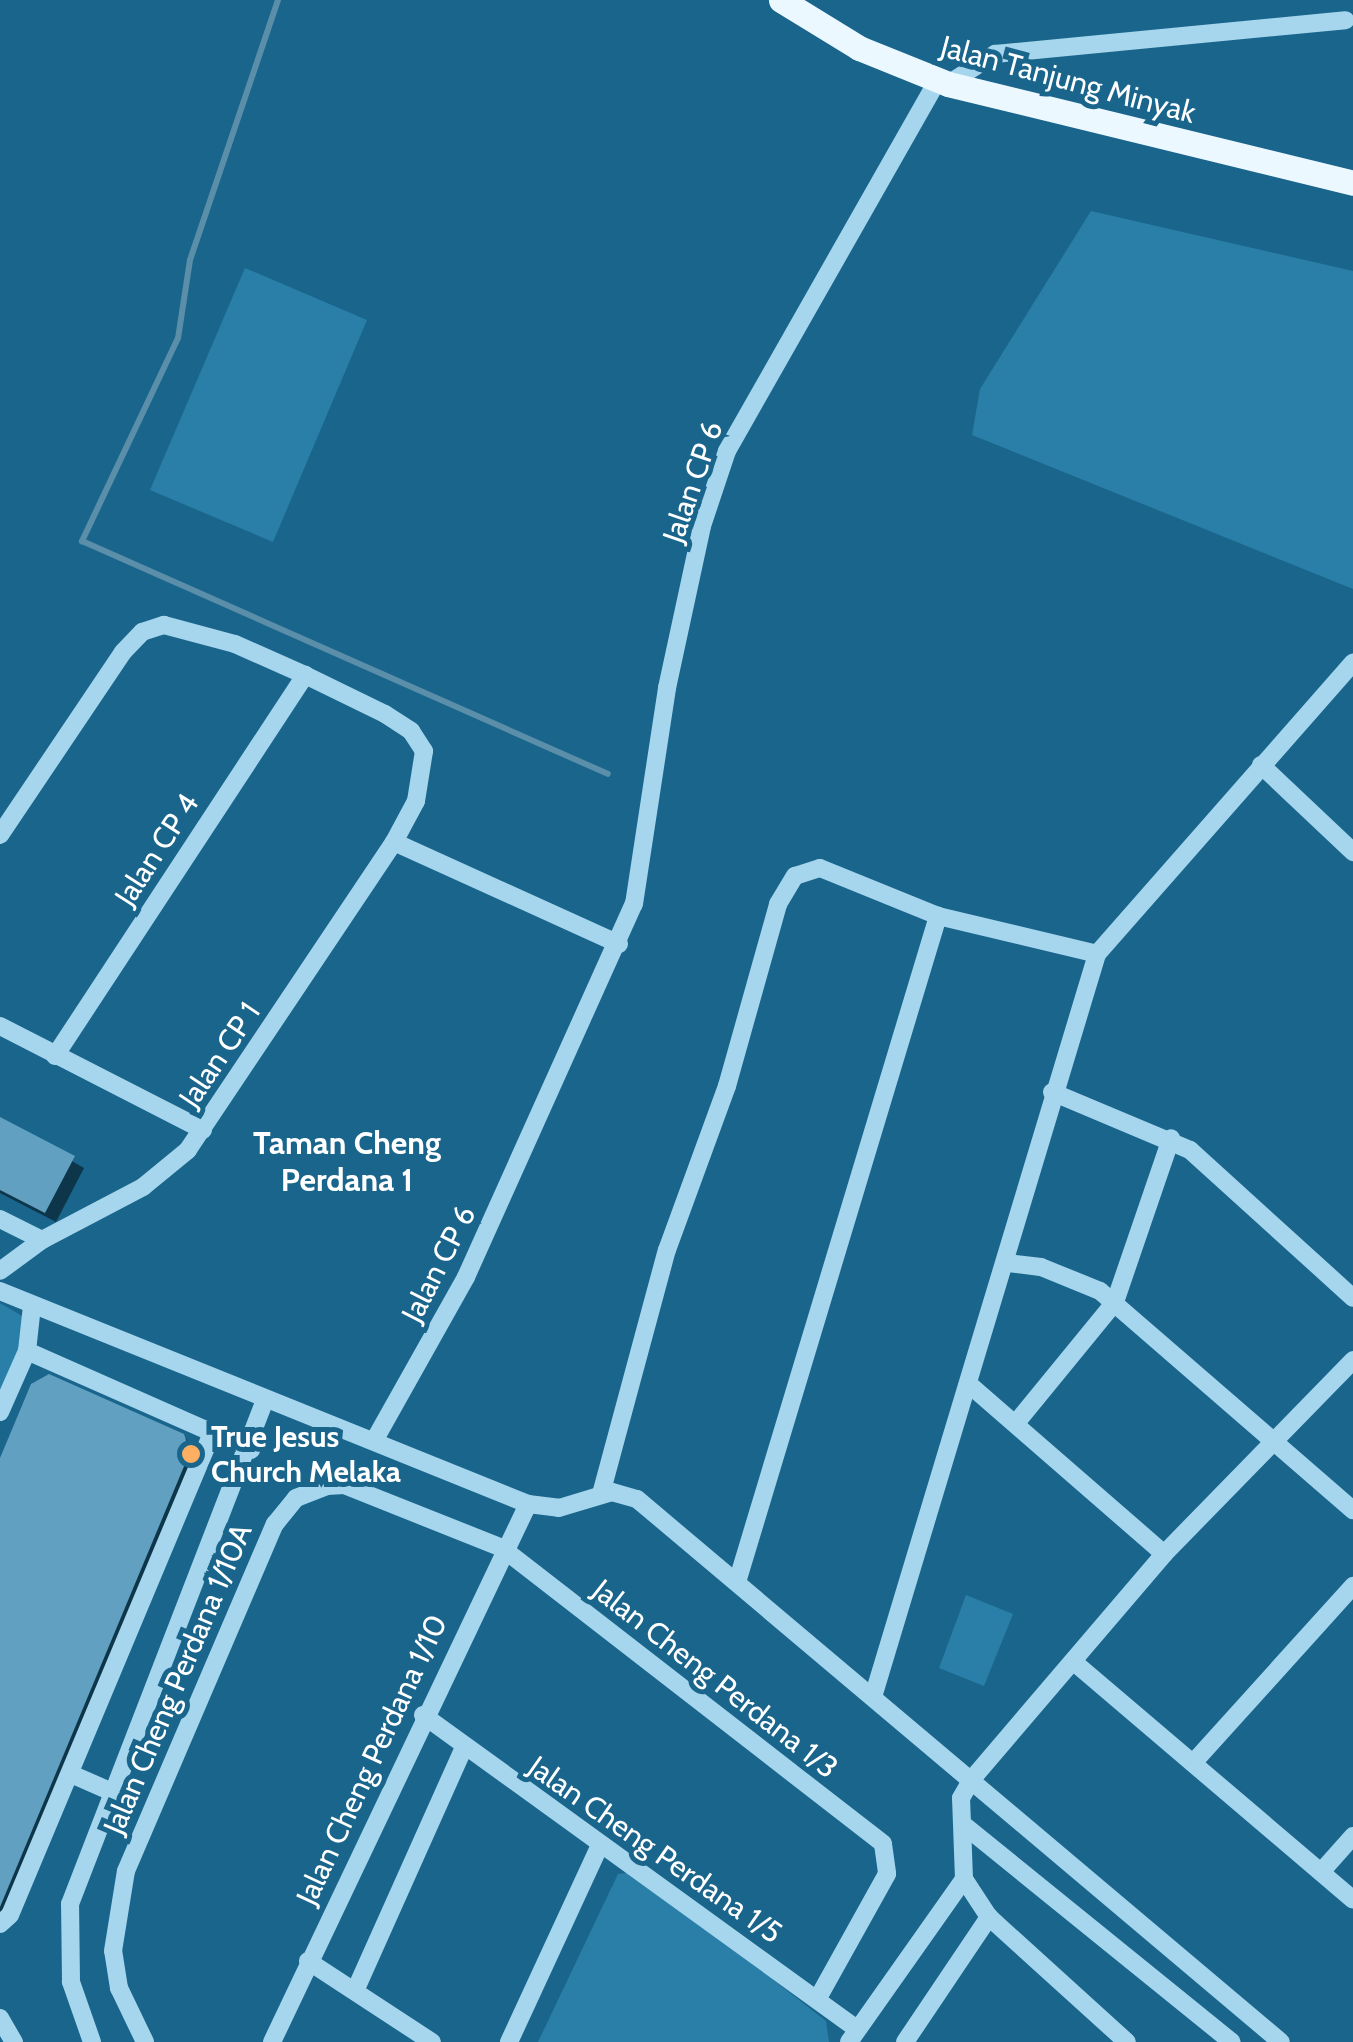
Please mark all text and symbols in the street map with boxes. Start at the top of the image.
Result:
street label: Jalan Tanjung Minyak [937,29,1199,131]
street label: Jalan CP 6 [655,416,731,548]
street label: Jalan CP 4 [107,787,207,913]
street label: Jalan CP 1 [172,996,268,1114]
district label: Taman Cheng Perdana 1 [253,1125,441,1200]
street label: Jalan CP 6 [394,1200,484,1328]
place label: True Jesus Church Melaka [211,1419,401,1490]
marker: True Jesus Church Melaka [180,1443,202,1465]
street label: Jalan Cheng Perdana 1/10A [96,1518,260,1840]
street label: Jalan Cheng Perdana 1/3 [585,1572,845,1786]
street label: Jalan Cheng Perdana 1/10 [289,1609,455,1911]
street label: Jalan Cheng Perdana 1/5 [521,1749,789,1951]

